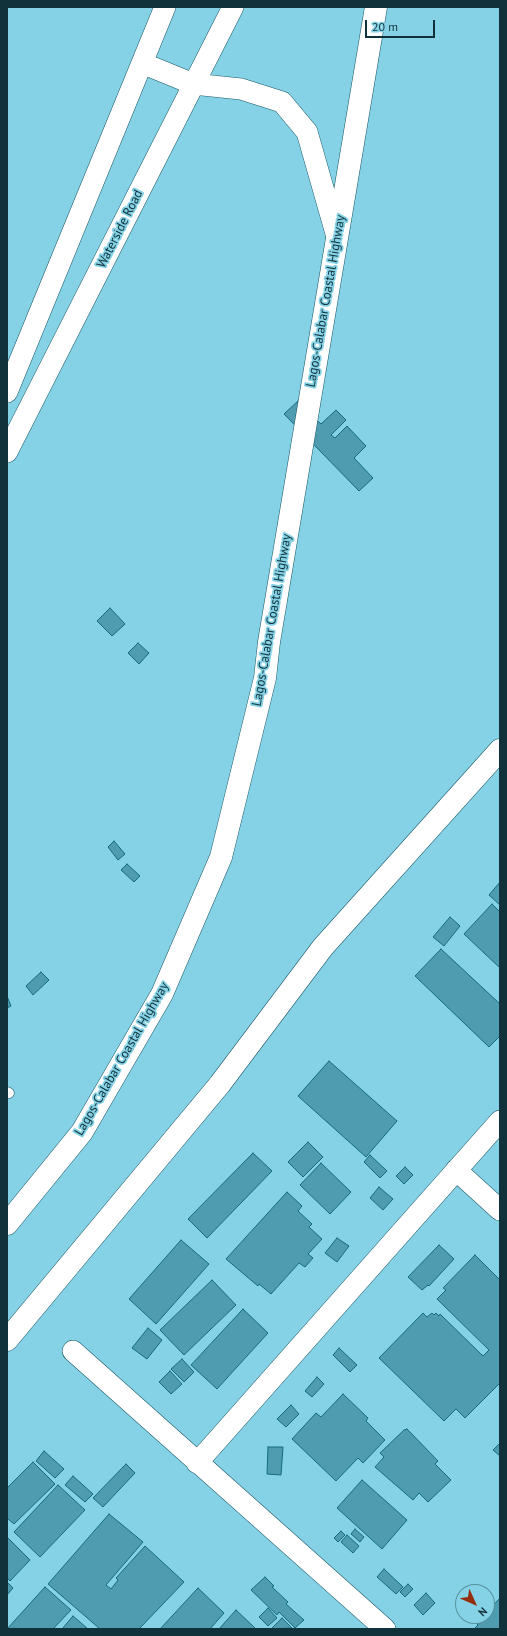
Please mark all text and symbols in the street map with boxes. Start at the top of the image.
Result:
scale bar [367,12,437,38]
text: 20 m [372,19,398,34]
street label: Waterside Road [94,187,146,271]
street label: Lagos-Calabar Coastal Highway [303,214,349,388]
street label: Lagos-Calabar Coastal Highway [249,533,295,707]
street label: Lagos-Calabar Coastal Highway [72,979,172,1139]
north arrow [455,1584,495,1624]
text: N [475,1604,490,1619]

